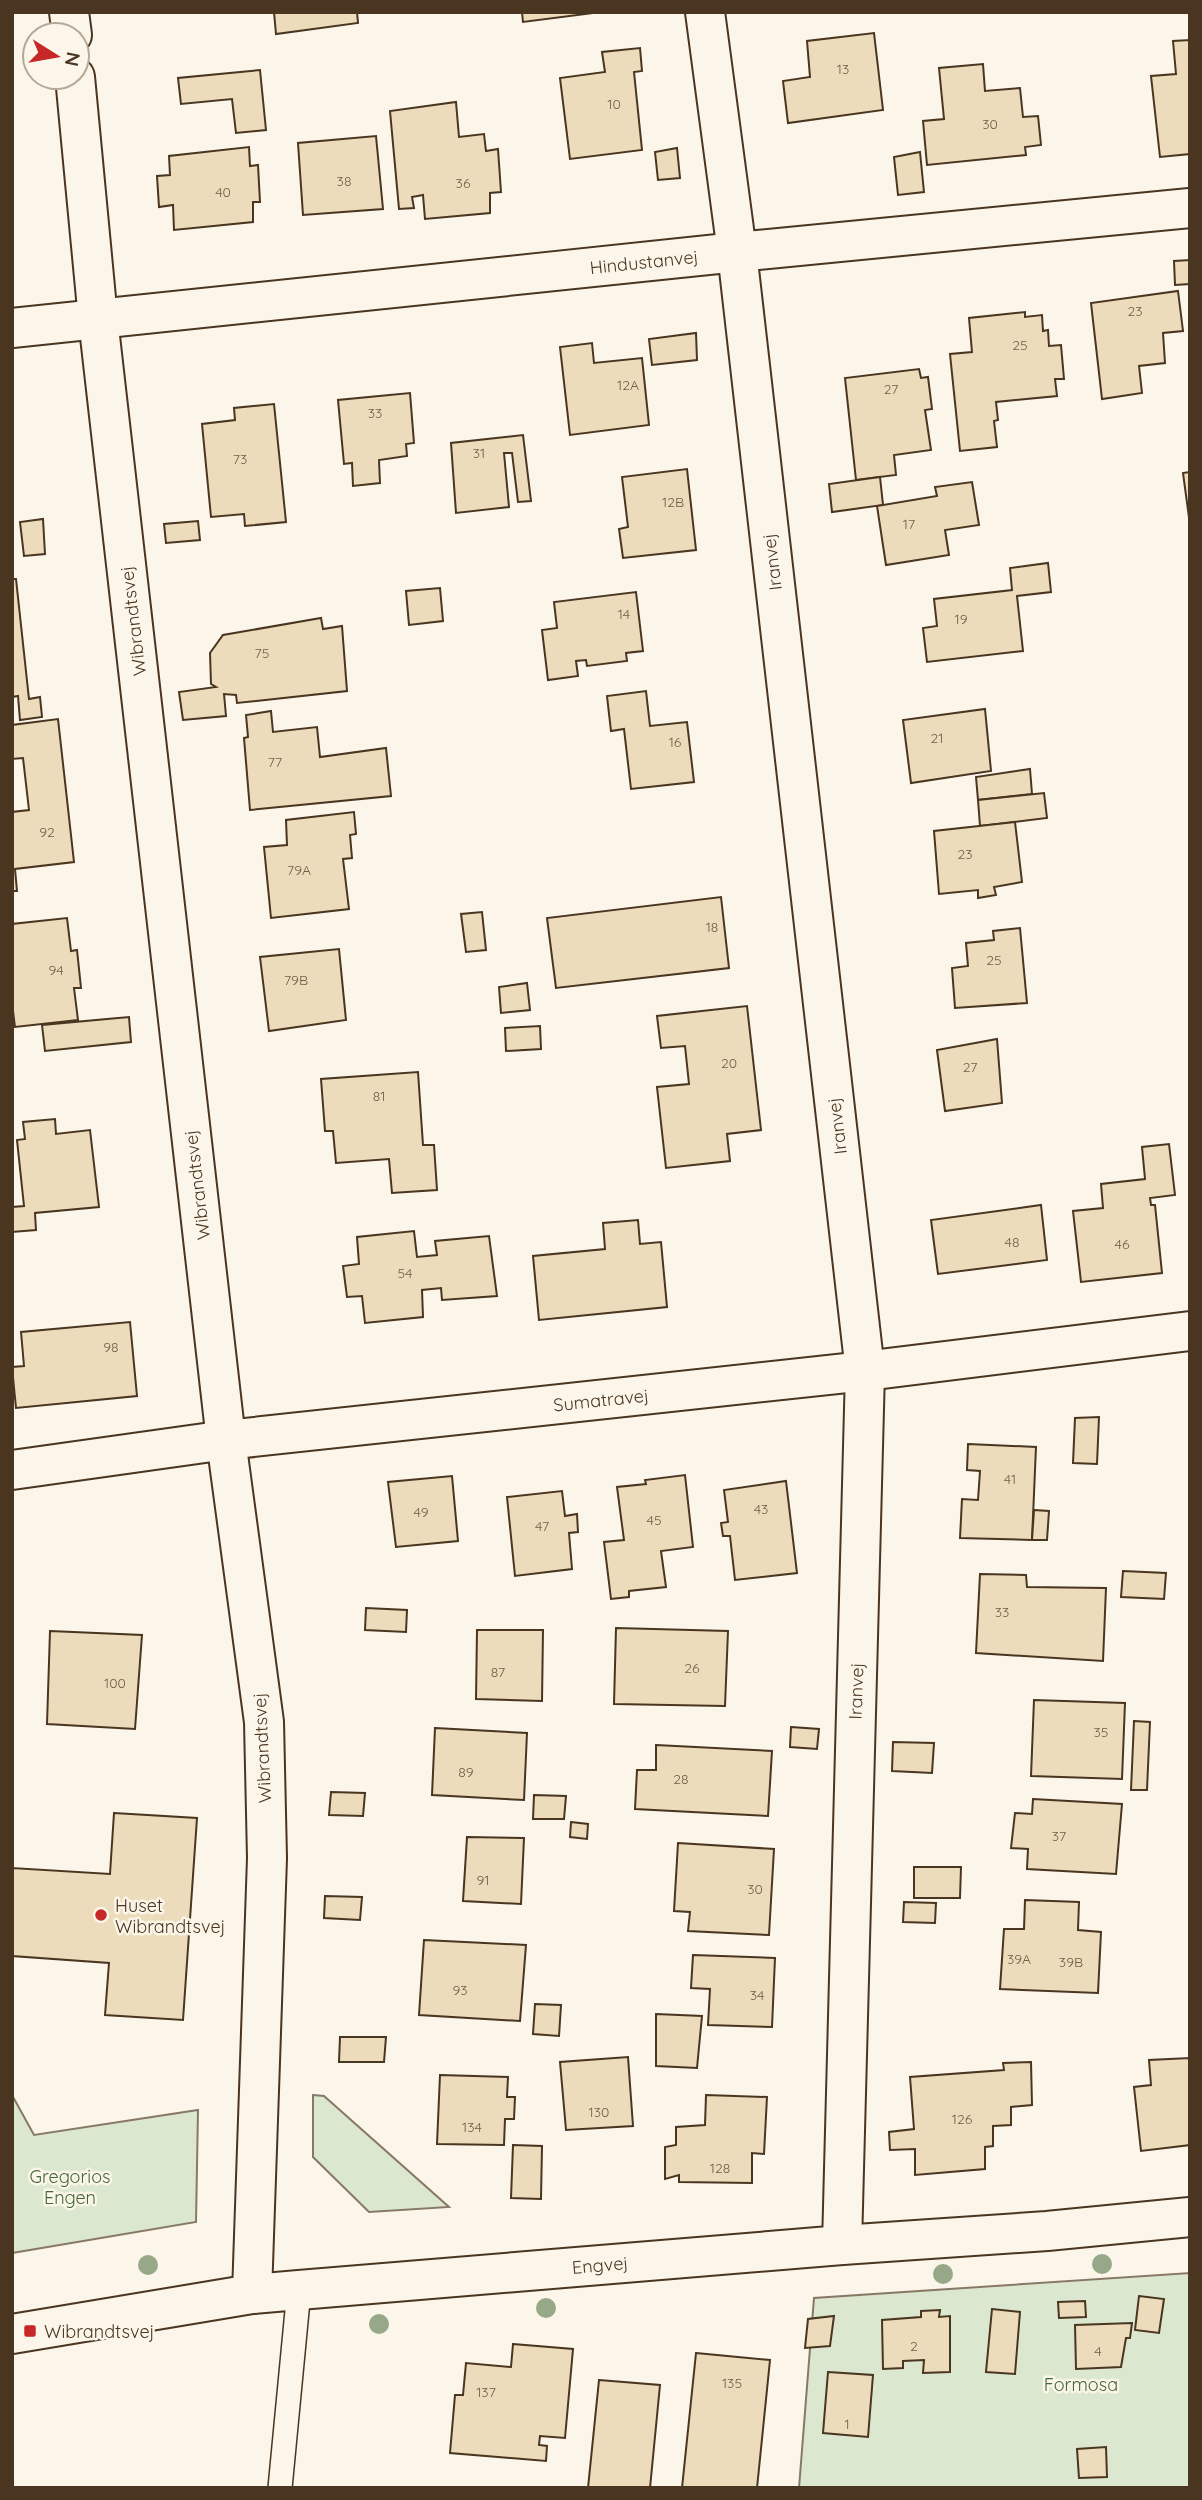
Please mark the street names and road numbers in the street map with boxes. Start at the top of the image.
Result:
street label: Hindustanvej [589,245,699,279]
street label: Iranvej [757,532,787,592]
street label: Wibrandtsvej [115,565,151,677]
street label: Iranvej [822,1096,852,1156]
street label: Wibrandtsvej [179,1129,215,1241]
street label: Sumatravej [552,1384,650,1416]
street label: Iranvej [844,1662,868,1720]
street label: Wibrandtsvej [248,1692,276,1804]
street label: Engvej [571,2251,629,2279]

